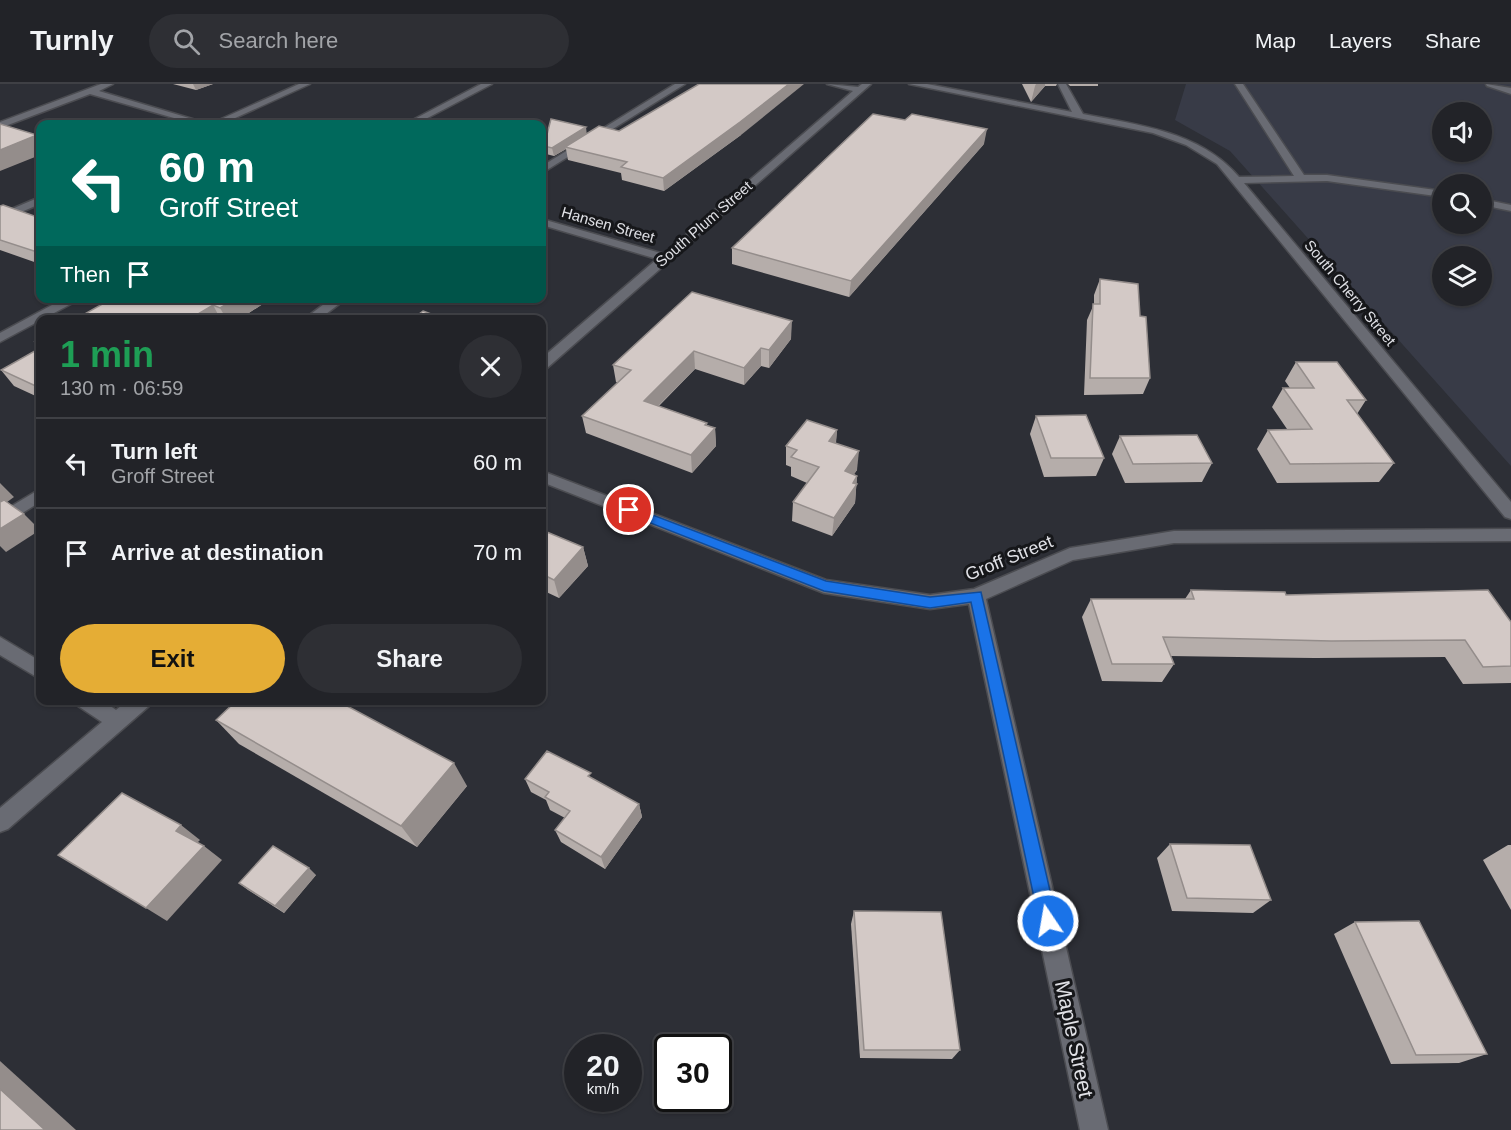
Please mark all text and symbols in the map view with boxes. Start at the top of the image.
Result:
search box [149,14,569,68]
text: Turnly [30,25,113,56]
icon: search [170,25,203,58]
text: Search here [218,28,338,53]
text: Map [1255,29,1296,52]
text: Layers [1329,29,1392,52]
text: Share [1425,29,1481,52]
map controls [1432,102,1492,306]
button: sound [1432,102,1492,162]
icon: left [60,144,138,222]
text: 60 m [159,144,255,191]
button: search [1432,174,1492,234]
street label: South Plum Street [652,177,756,270]
text: Groff Street [159,193,298,223]
street label: Hansen Street [560,203,657,246]
street label: South Cherry Street [1301,236,1400,350]
button: layers [1432,246,1492,306]
icon: arrive [122,258,155,291]
text: Then [60,262,110,287]
text: 1 min [60,334,154,375]
button: close [459,335,522,398]
text: 130 m · 06:59 [60,377,183,399]
text: Turn left [111,439,197,464]
icon: left [60,447,93,480]
text: 60 m [473,450,522,475]
text: Groff Street [111,465,214,487]
pin [603,484,654,535]
icon: arrive [612,493,645,526]
street label: Groff Street [962,531,1056,585]
icon: arrive [60,537,93,570]
text: Arrive at destination [111,540,324,565]
text: 70 m [473,540,522,565]
button: Exit [60,624,285,693]
button: Share [297,624,522,693]
position arrow [1016,889,1080,953]
street label: Maple Street [1051,978,1098,1100]
speed limit sign: 30 [654,1034,732,1112]
text: 20 [586,1049,620,1082]
text: km/h [587,1080,619,1097]

